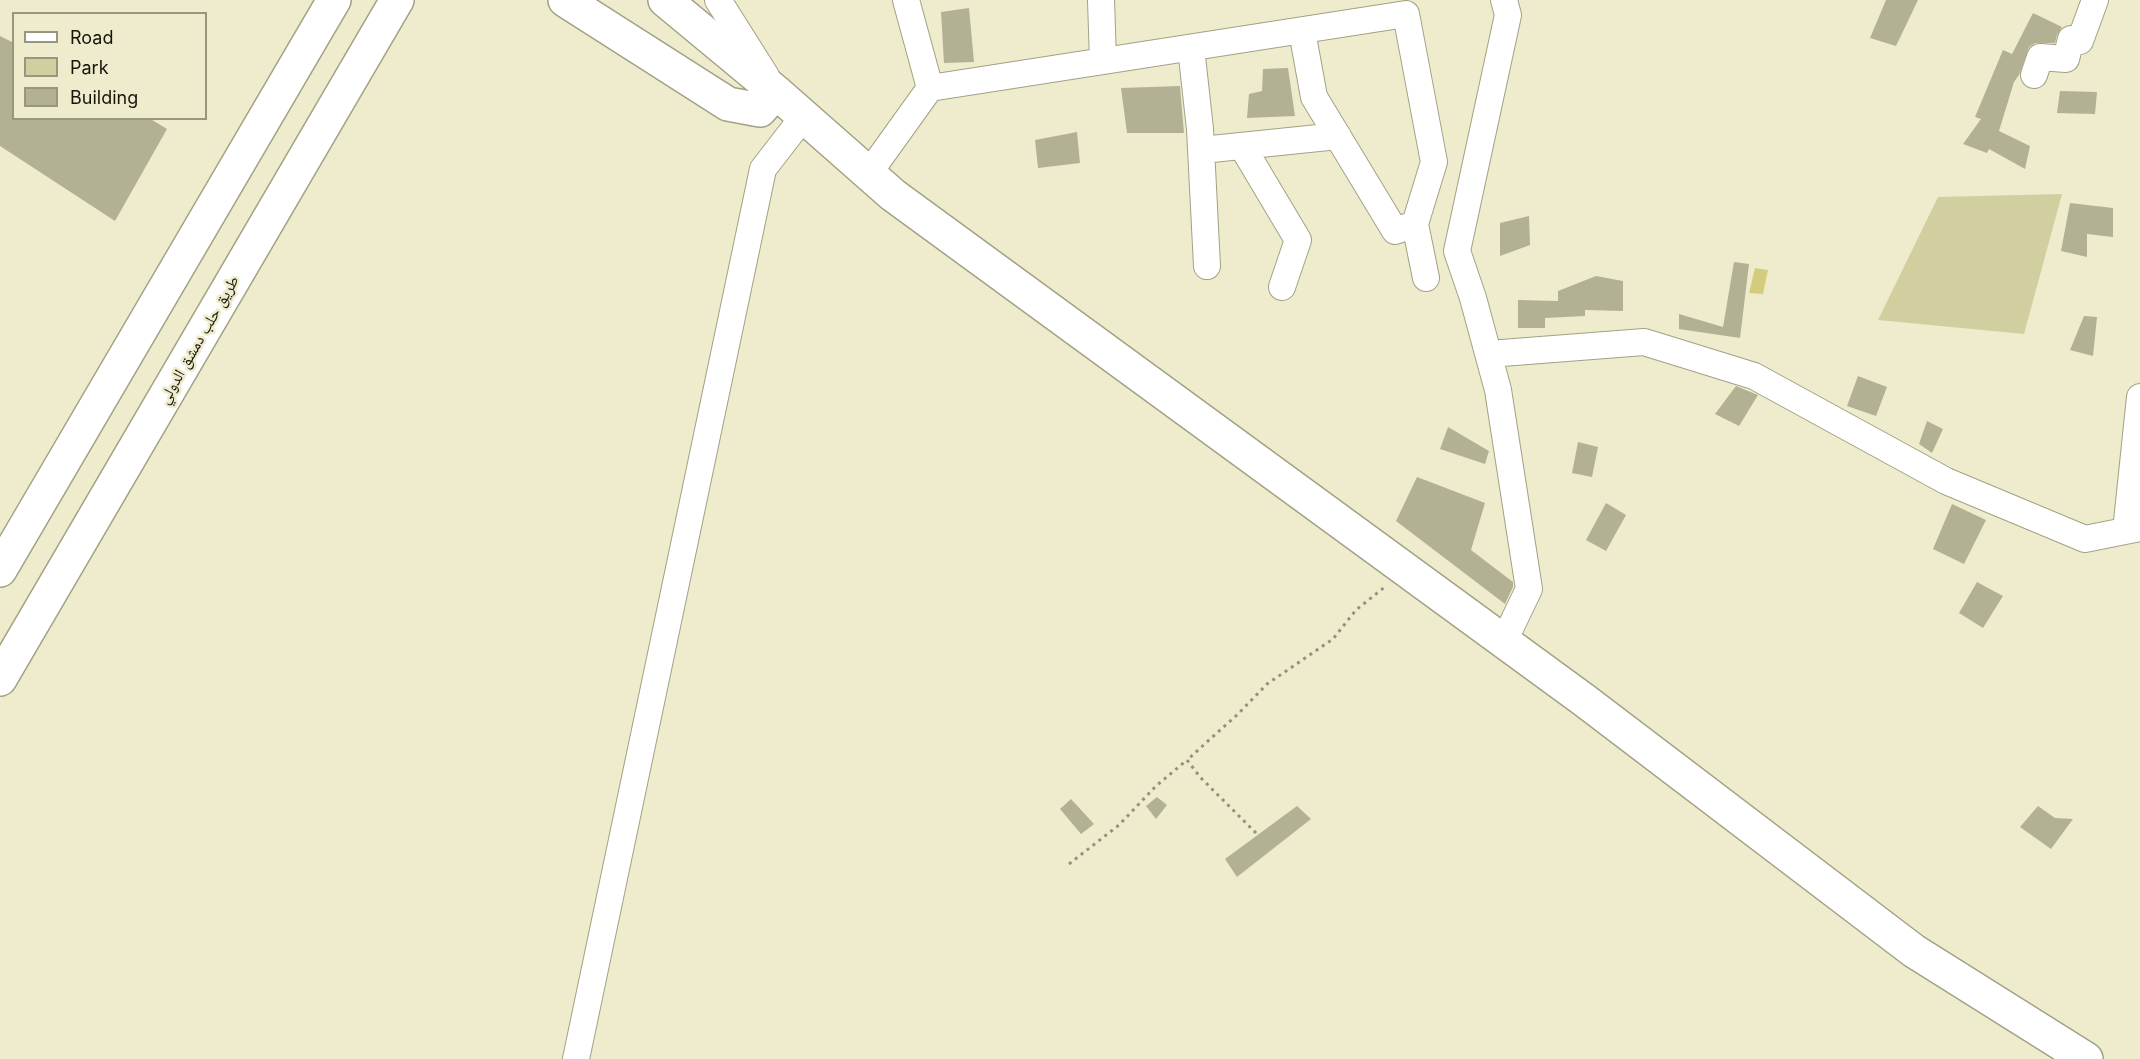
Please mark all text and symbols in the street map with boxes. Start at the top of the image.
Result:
legend [12,12,207,120]
text: Road [70,27,113,48]
text: Park [70,57,109,78]
text: Building [70,87,138,108]
street label: طريق حلب دمشق الدولي [154,272,244,408]

